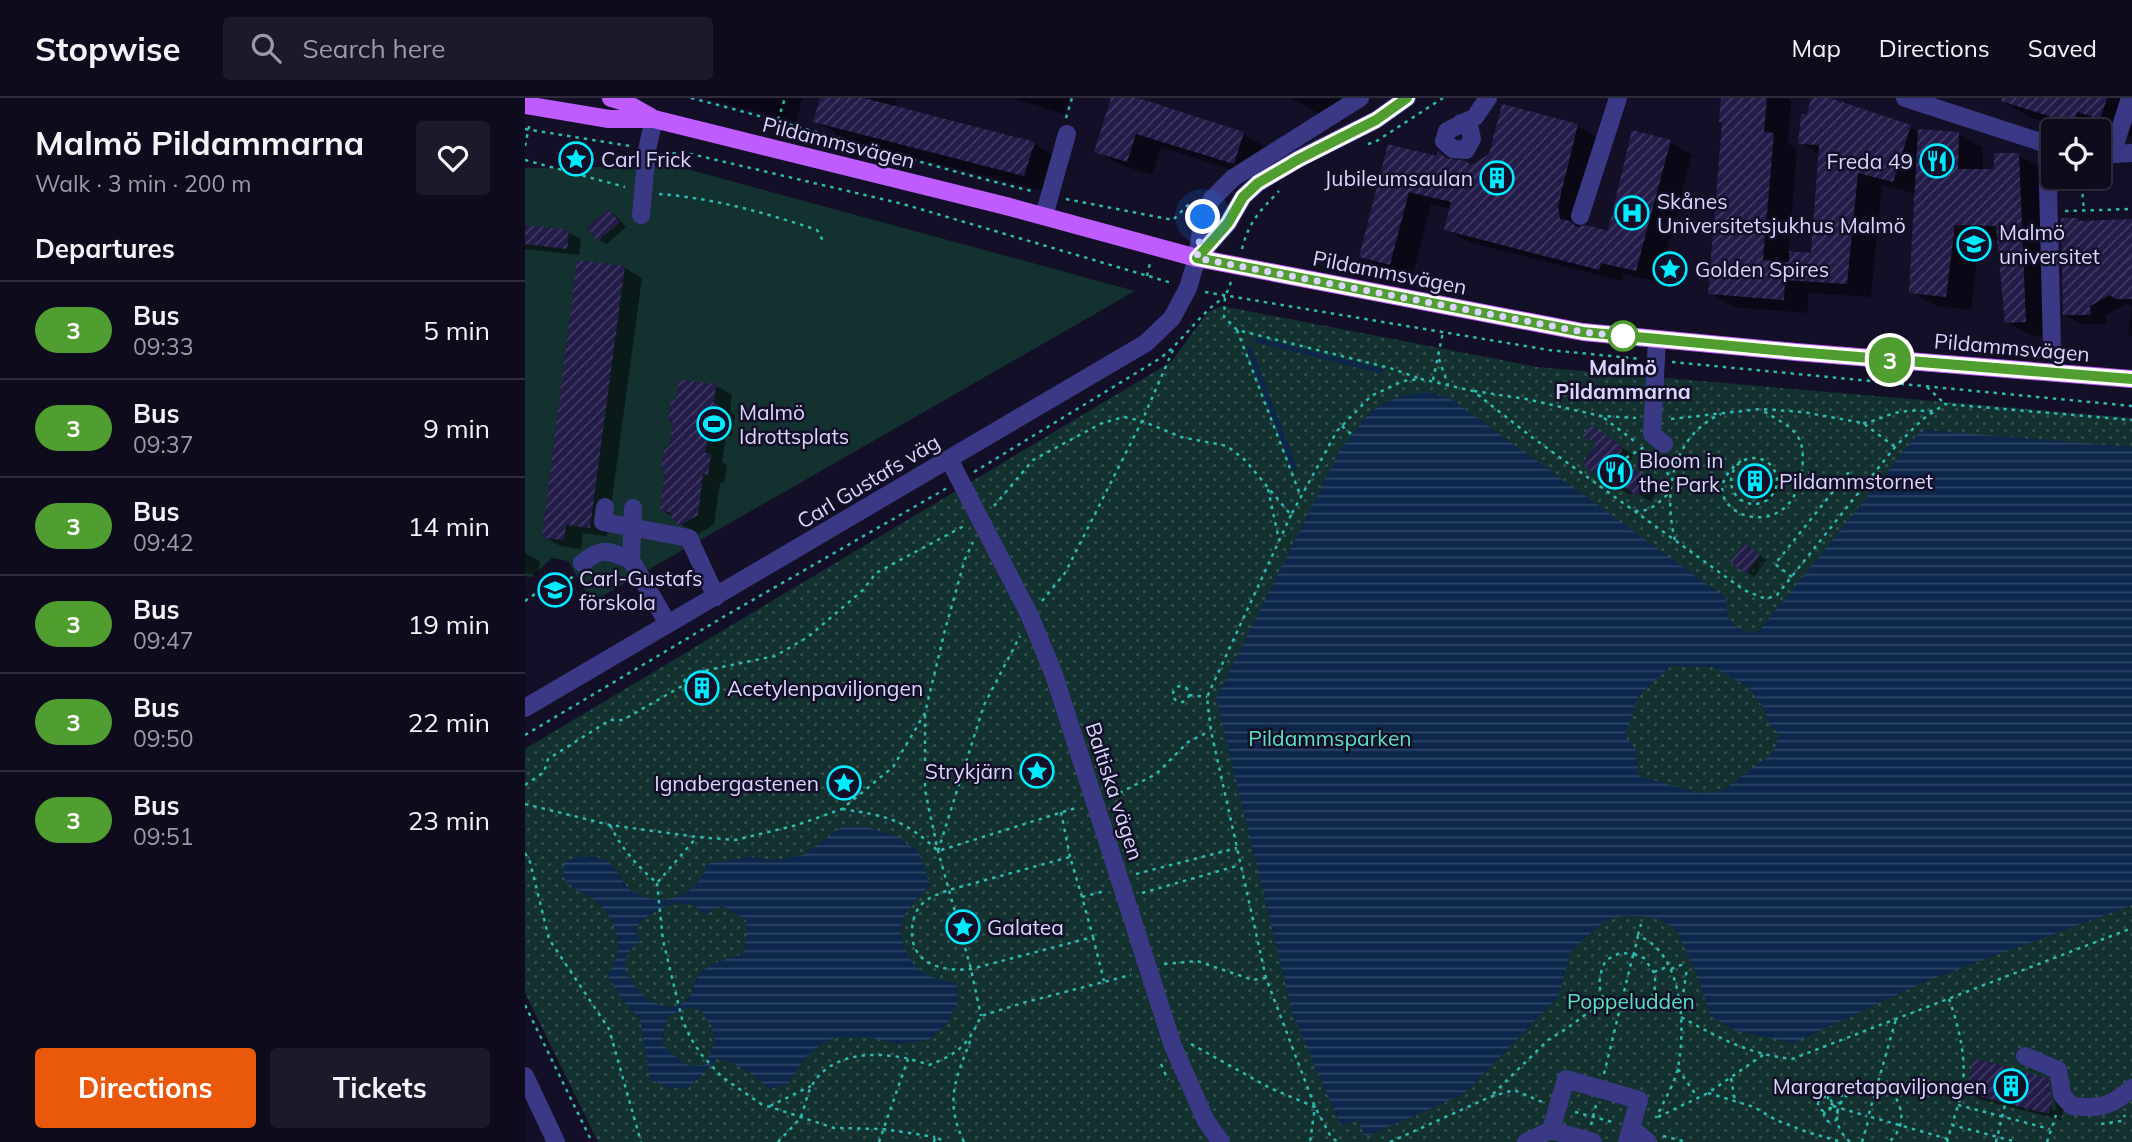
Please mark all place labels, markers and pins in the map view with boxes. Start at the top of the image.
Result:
place icon: Carl Frick [557,140,595,178]
restaurant icon: Freda 49 [1918,142,1956,180]
place label: Carl Frick [601,146,691,172]
place label: Freda 49 [1827,148,1913,174]
building icon: Jubileumsaulan [1478,159,1516,197]
place label: Jubileumsaulan [1324,165,1473,191]
place label: Skånes Universitetsjukhus Malmö [1657,188,1906,238]
hospital icon: Skånes Universitetsjukhus Malmö [1613,194,1651,232]
place label: Malmö universitet [1999,219,2100,269]
school or university icon: Malmö universitet [1955,225,1993,263]
place icon: Golden Spires [1651,250,1689,288]
place label: Golden Spires [1695,256,1829,282]
marker: Malmö Pildammarna [1608,321,1638,351]
place label: Malmö Pildammarna [1555,354,1691,404]
place label: Malmö Idrottsplats [739,399,849,449]
sports icon: Malmö Idrottsplats [695,405,733,443]
place label: Bloom in the Park [1639,447,1723,497]
restaurant icon: Bloom in the Park [1596,453,1634,491]
building icon: Pildammstornet [1736,462,1774,500]
place label: Pildammstornet [1779,468,1933,494]
place label: Carl-Gustafs förskola [579,565,702,615]
school or university icon: Carl-Gustafs förskola [536,571,574,609]
building icon: Acetylenpaviljongen [683,669,721,707]
place label: Acetylenpaviljongen [727,675,923,701]
place icon: Strykjärn [1018,752,1056,790]
place label: Strykjärn [925,758,1013,784]
place icon: Ignabergastenen [825,764,863,802]
place label: Ignabergastenen [654,770,819,796]
place icon: Galatea [944,908,982,946]
place label: Galatea [987,914,1064,940]
building icon: Margaretapaviljongen [1992,1067,2030,1105]
place label: Margaretapaviljongen [1773,1073,1987,1099]

